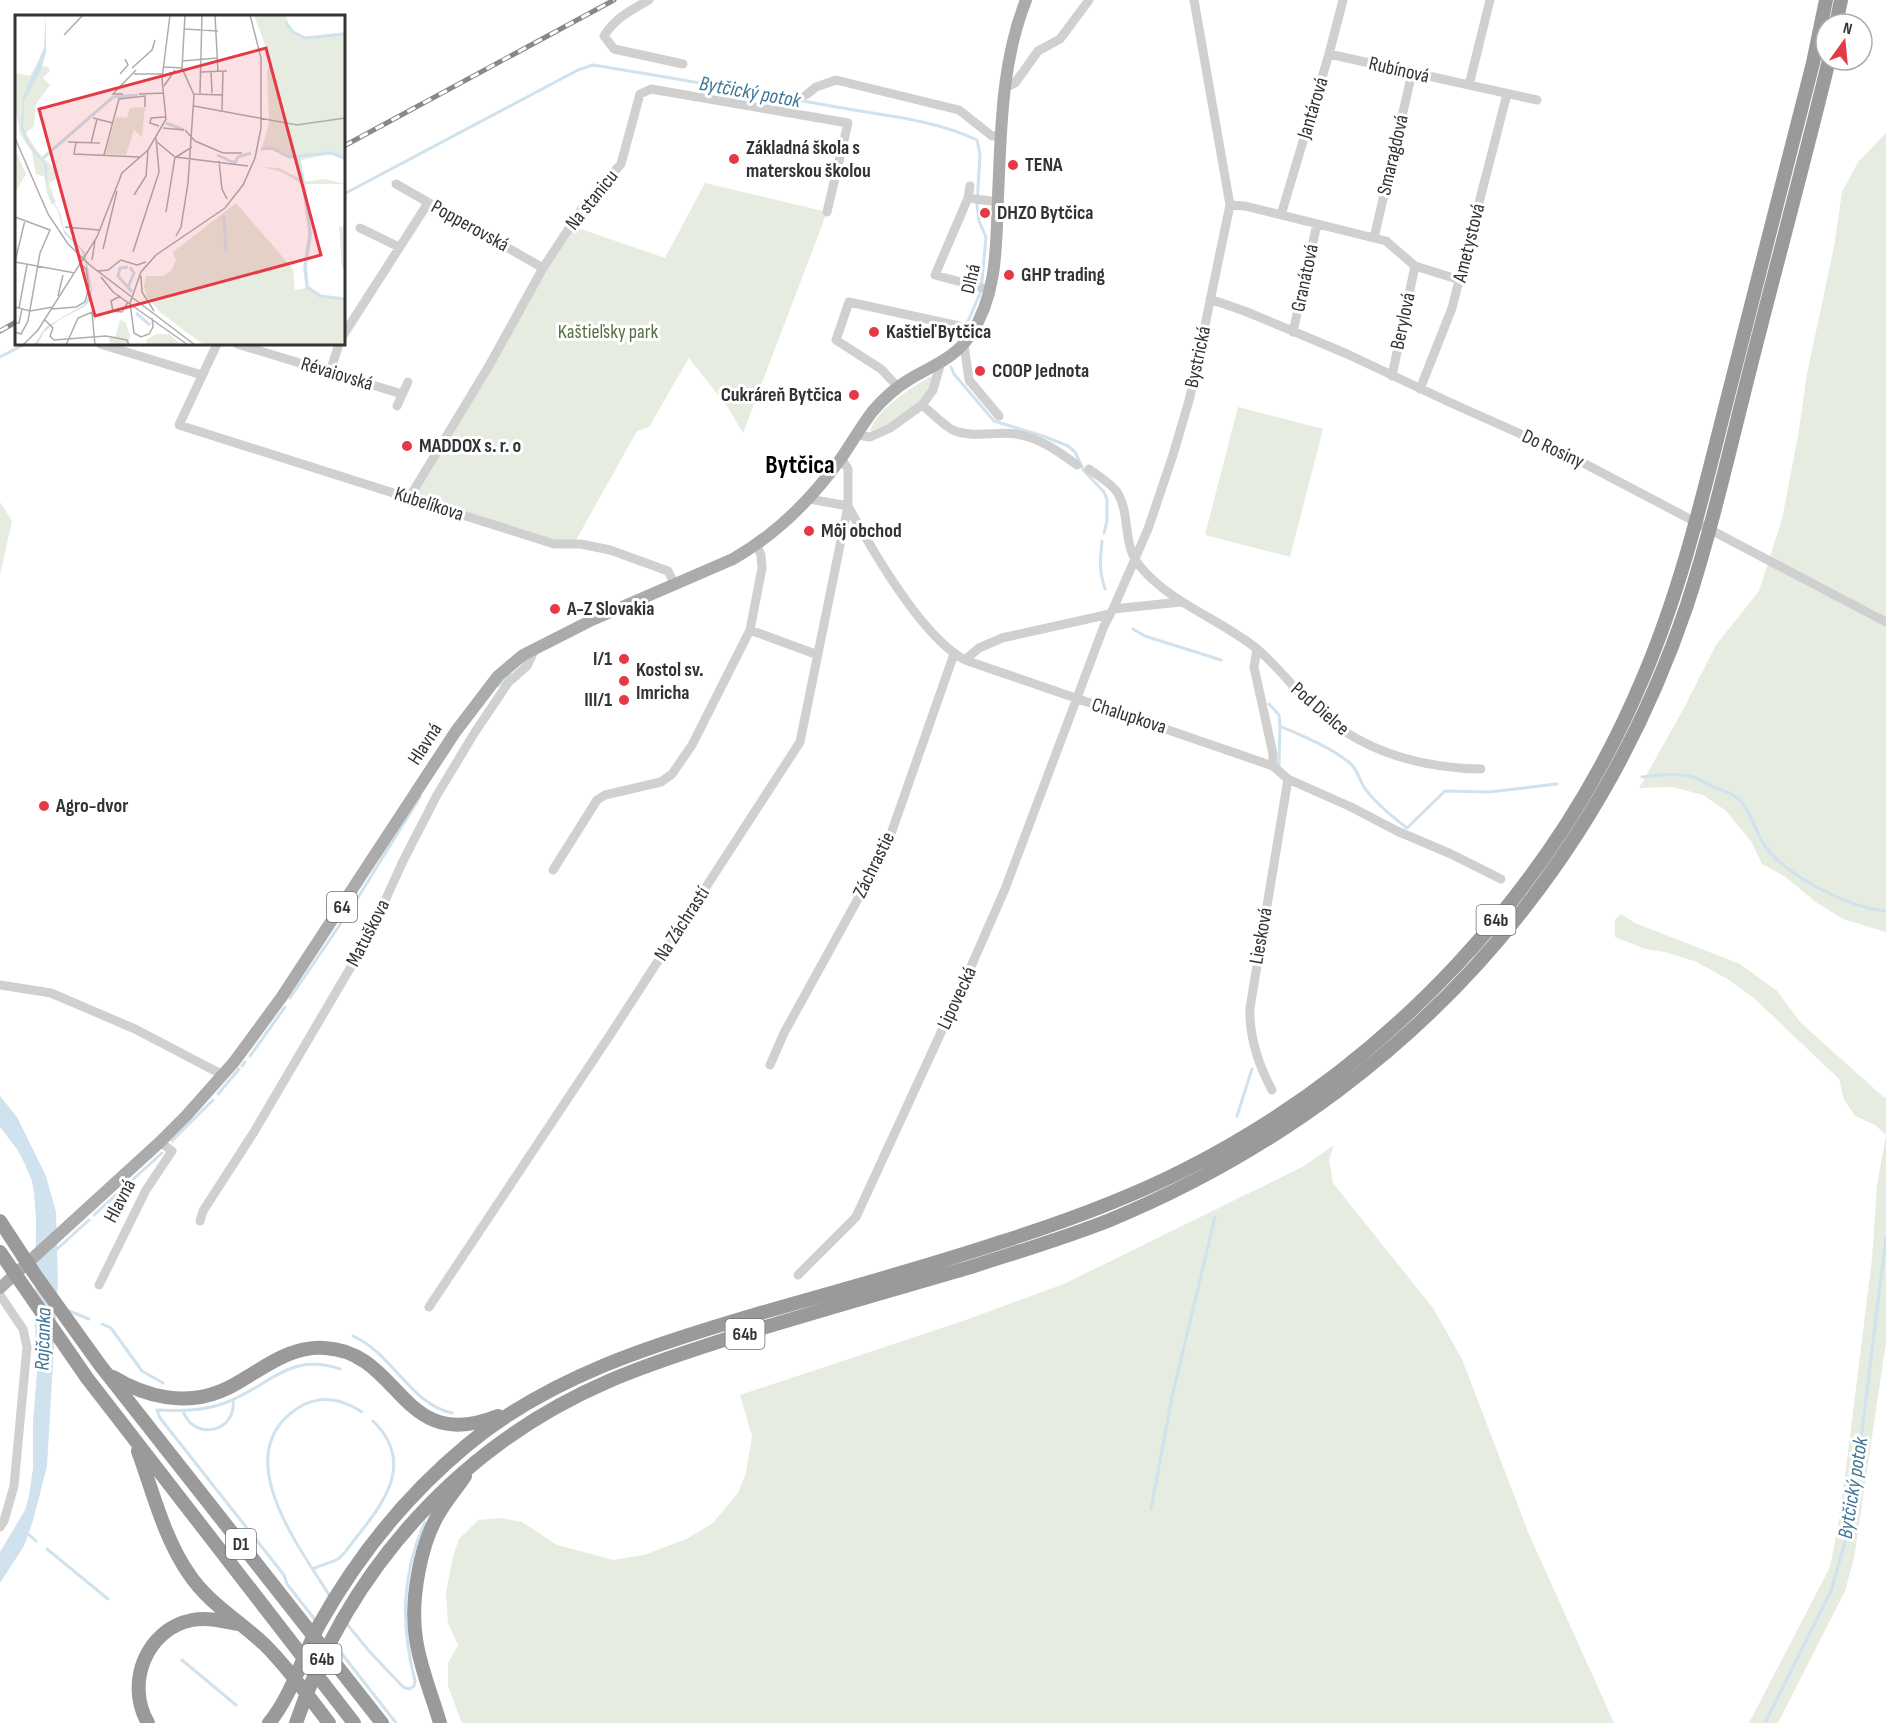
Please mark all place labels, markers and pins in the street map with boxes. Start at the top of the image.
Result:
place label: Základná škola s materskou školou [746,136,871,183]
marker: Základná škola s materskou školou [727,152,741,166]
place label: TENA [1025,153,1063,177]
marker: TENA [1006,158,1020,172]
place label: DHZO Bytčica [997,201,1094,225]
marker: DHZO Bytčica [978,206,992,220]
place label: GHP trading [1021,263,1106,287]
marker: GHP trading [1002,268,1016,282]
place label: Kaštieľ Bytčica [886,320,991,344]
marker: Kaštieľ Bytčica [867,325,881,339]
place label: COOP Jednota [992,359,1089,383]
marker: COOP Jednota [973,364,987,378]
place label: Cukráreň Bytčica [721,383,842,407]
marker: Cukráreň Bytčica [847,388,861,402]
place label: MADDOX s. r. o [419,434,521,458]
marker: MADDOX s. r. o [400,439,414,453]
place label: Môj obchod [821,519,902,543]
marker: Môj obchod [802,524,816,538]
place label: A-Z Slovakia [566,597,654,621]
marker: A-Z Slovakia [548,602,562,616]
place label: I/1 [593,647,612,671]
marker: I/1 [617,652,631,666]
place label: Kostol sv. Imricha [636,658,704,705]
marker: Kostol sv. Imricha [617,674,631,688]
place label: III/1 [584,688,612,712]
marker: III/1 [617,693,631,707]
place label: Agro-dvor [55,794,128,818]
marker: Agro-dvor [37,799,51,813]

